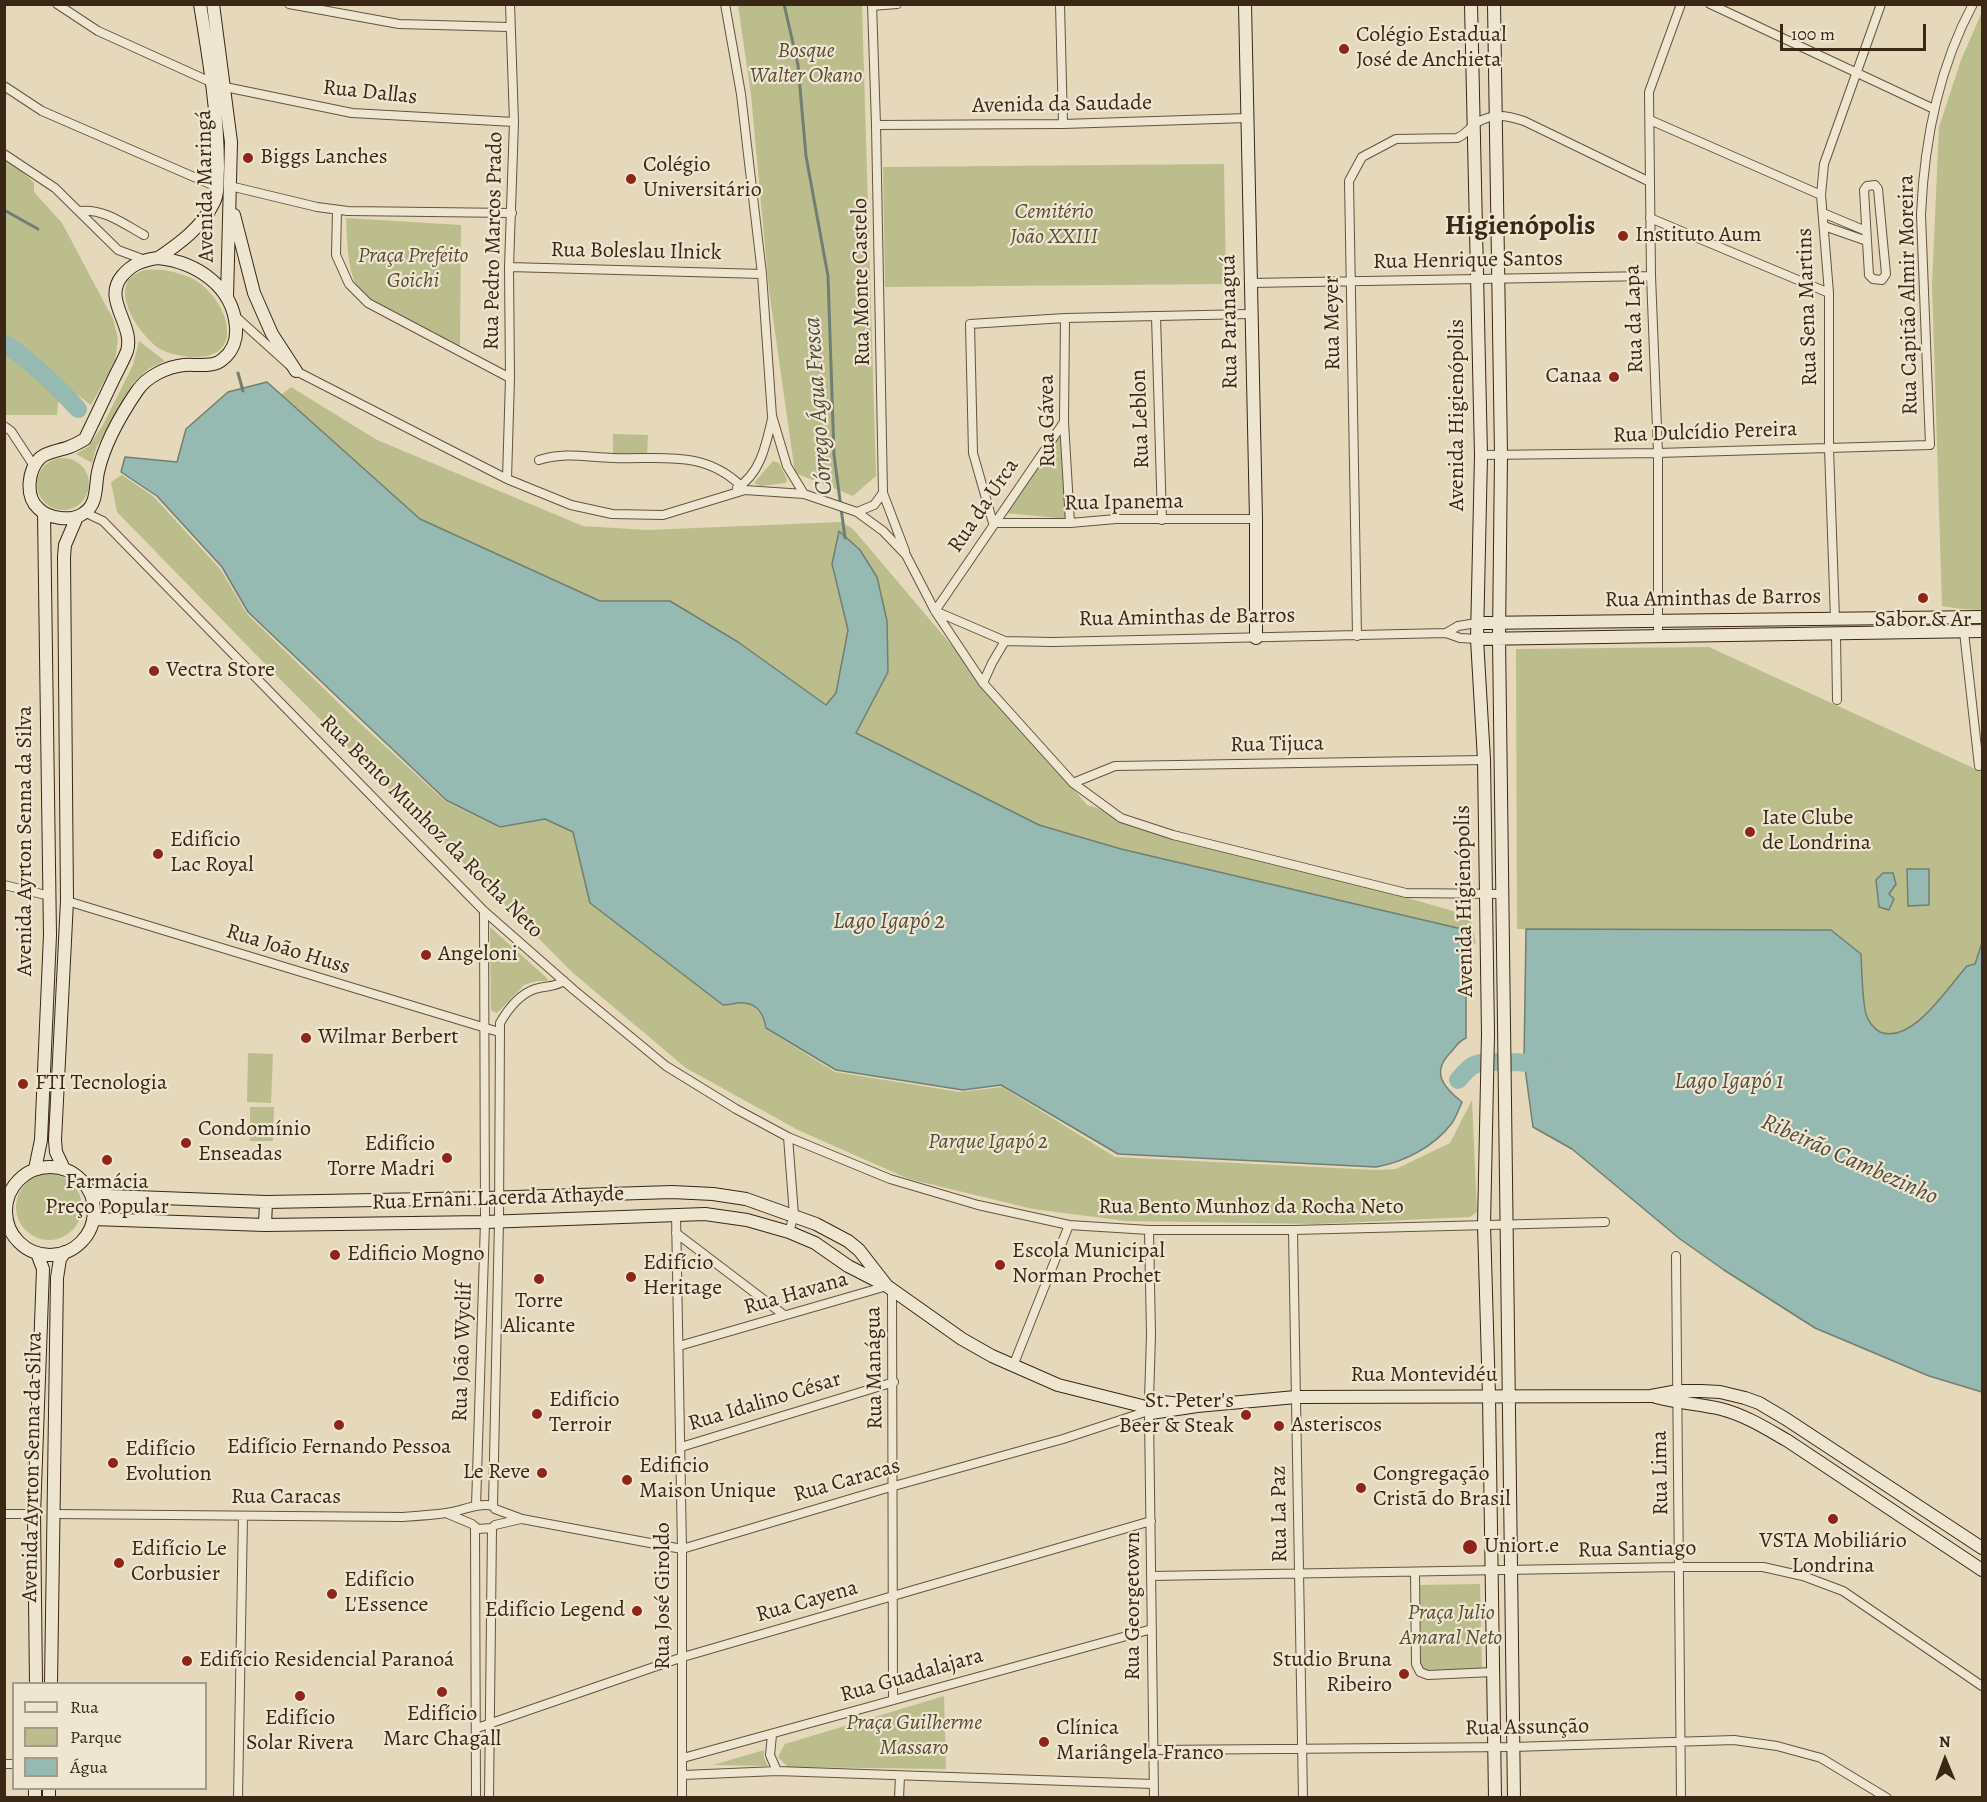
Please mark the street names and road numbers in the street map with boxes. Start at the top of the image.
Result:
street label: Rua Dallas [321,75,419,111]
street label: Avenida da Saudade [972,90,1152,120]
street label: Avenida Maringá [191,109,221,263]
street label: Rua Pedro Marcos Prado [479,131,509,351]
street label: Rua Capitão Almir Moreira [1894,174,1924,416]
street label: Rua Monte Castelo [847,198,877,366]
street label: Rua Sena Martins [1792,227,1824,387]
street label: Rua Boleslau Ilnick [550,237,722,267]
street label: Rua Henrique Santos [1373,246,1563,276]
street label: Rua Paranaguá [1216,254,1244,390]
street label: Rua da Lapa [1620,264,1650,374]
street label: Rua Meyer [1319,275,1347,371]
street label: Avenida Higienópolis [1445,319,1471,511]
street label: Rua Leblon [1126,369,1156,469]
street label: Rua Gávea [1034,374,1062,468]
street label: Rua Dulcídio Pereira [1612,417,1798,449]
street label: Rua da Urca [943,454,1025,558]
street label: Rua Ipanema [1064,489,1184,517]
street label: Rua Aminthas de Barros [1605,584,1821,614]
street label: Rua Aminthas de Barros [1079,603,1295,633]
street label: Avenida Ayrton Senna da Silva [13,706,39,976]
street label: Rua Bento Munhoz da Rocha Neto [314,710,548,944]
street label: Rua Tijuca [1230,731,1324,759]
street label: Avenida Higienópolis [1450,805,1480,997]
street label: Rua João Huss [223,919,353,981]
street label: Rua Ernâni Lacerda Athayde [371,1181,625,1217]
street label: Rua Bento Munhoz da Rocha Neto [1098,1195,1404,1221]
street label: Rua Havana [741,1267,851,1321]
street label: Rua João Wyclif [447,1282,479,1422]
street label: Rua Manágua [861,1306,889,1430]
street label: Avenida Ayrton Senna da Silva [17,1332,49,1602]
street label: Rua Montevidéu [1350,1363,1498,1389]
street label: Rua Idalino César [685,1366,845,1438]
street label: Rua Lima [1647,1430,1675,1516]
street label: Rua Caracas [791,1453,903,1509]
street label: Rua La Paz [1266,1465,1294,1563]
street label: Rua Caracas [231,1485,341,1511]
street label: Rua José Giroldo [651,1522,677,1670]
street label: Rua Georgetown [1121,1531,1147,1681]
street label: Rua Santiago [1578,1536,1696,1564]
street label: Rua Cayena [753,1575,861,1629]
street label: Rua Guadalajara [837,1643,987,1709]
street label: Rua Assunção [1465,1714,1589,1742]

